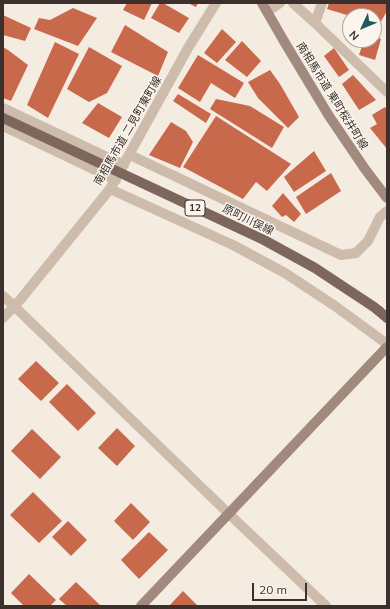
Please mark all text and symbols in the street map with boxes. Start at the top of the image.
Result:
north arrow [342,8,382,48]
text: N [346,28,362,43]
street label: 南相馬市道 東町桜井町線 [294,40,370,152]
street label: 南相馬市道 二見町東町線 [91,74,165,188]
road number: 12 [185,200,205,216]
street label: 原町川俣線 [220,202,276,238]
scale bar [254,575,309,601]
text: 20 m [259,582,287,597]

